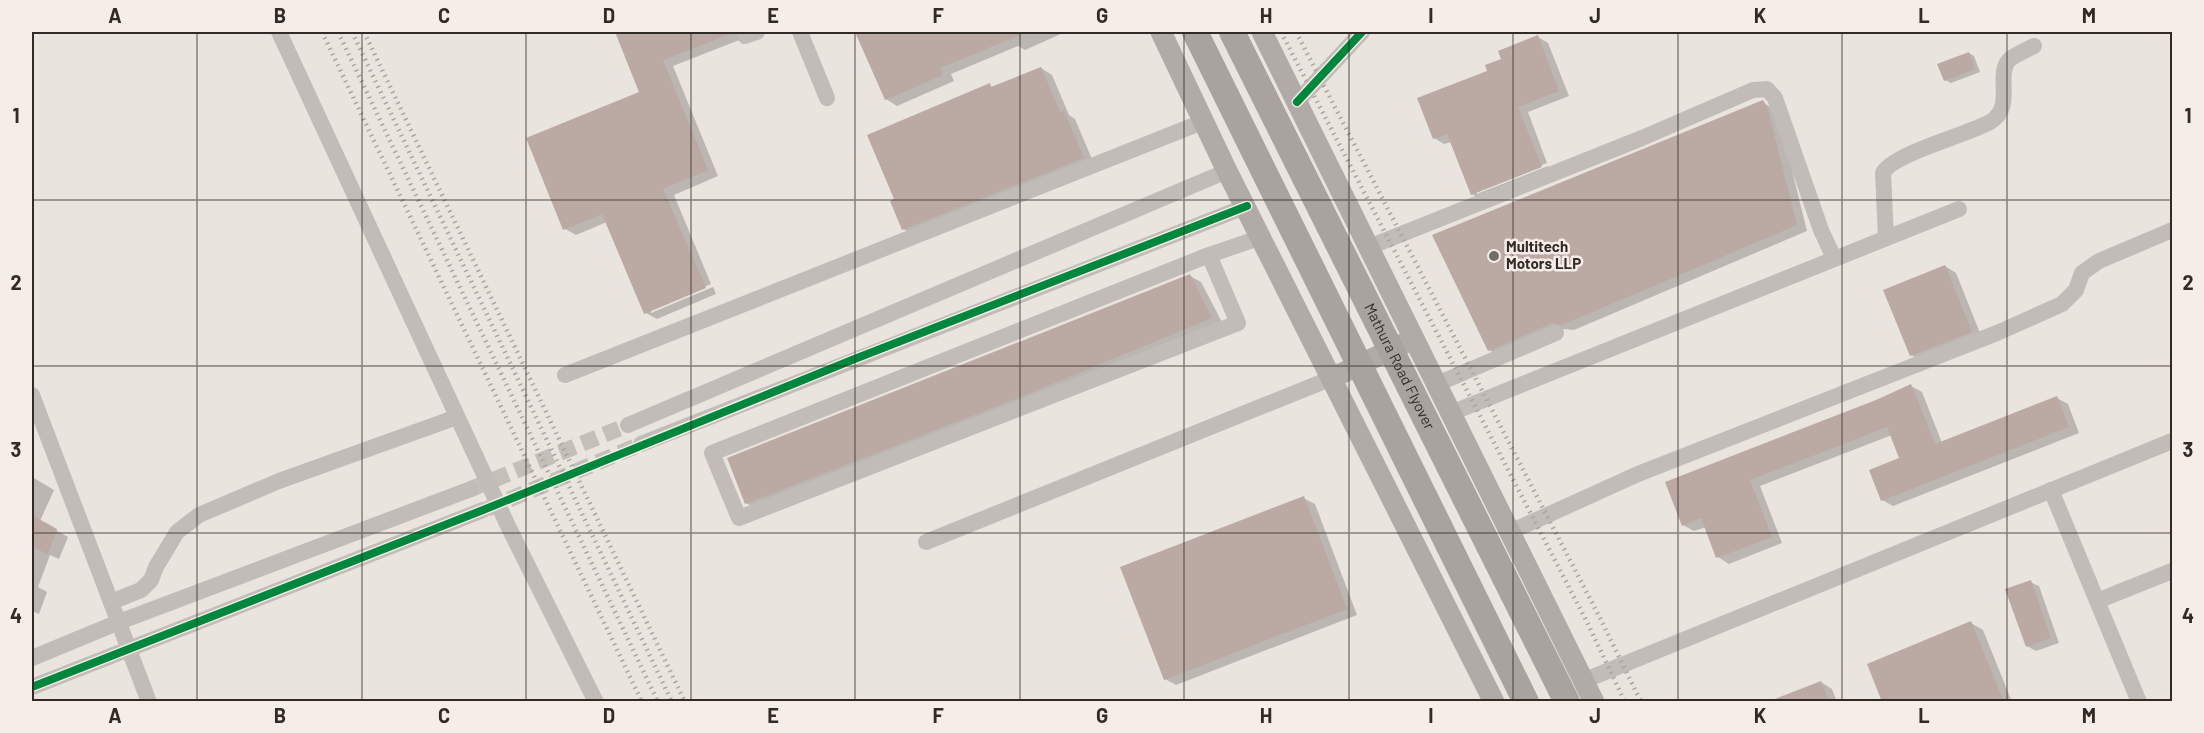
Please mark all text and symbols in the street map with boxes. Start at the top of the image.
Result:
text: A [108,3,122,27]
text: B [274,3,286,27]
text: C [438,3,450,27]
text: D [603,3,615,27]
text: E [767,3,779,27]
text: F [932,3,944,27]
text: G [1096,3,1108,27]
text: H [1260,3,1272,27]
text: I [1428,3,1434,27]
text: J [1589,3,1601,27]
text: K [1754,3,1767,27]
text: L [1918,3,1930,27]
text: M [2082,3,2096,27]
text: 1 [12,103,20,127]
text: 1 [2184,103,2192,127]
place label: Multitech Motors LLP [1506,237,1581,272]
marker: Multitech Motors LLP [1487,249,1501,263]
text: 2 [10,270,22,294]
text: 2 [2182,270,2194,294]
street label: Mathura Road Flyover [1361,300,1440,433]
text: 3 [11,437,21,461]
text: 3 [2183,437,2193,461]
text: 4 [10,603,22,627]
text: 4 [2182,603,2194,627]
text: A [108,703,122,727]
text: B [274,703,286,727]
text: C [438,703,450,727]
text: D [603,703,615,727]
text: E [767,703,779,727]
text: F [932,703,944,727]
text: G [1096,703,1108,727]
text: H [1260,703,1272,727]
text: I [1428,703,1434,727]
text: J [1589,703,1601,727]
text: K [1754,703,1767,727]
text: L [1918,703,1930,727]
text: M [2082,703,2096,727]

